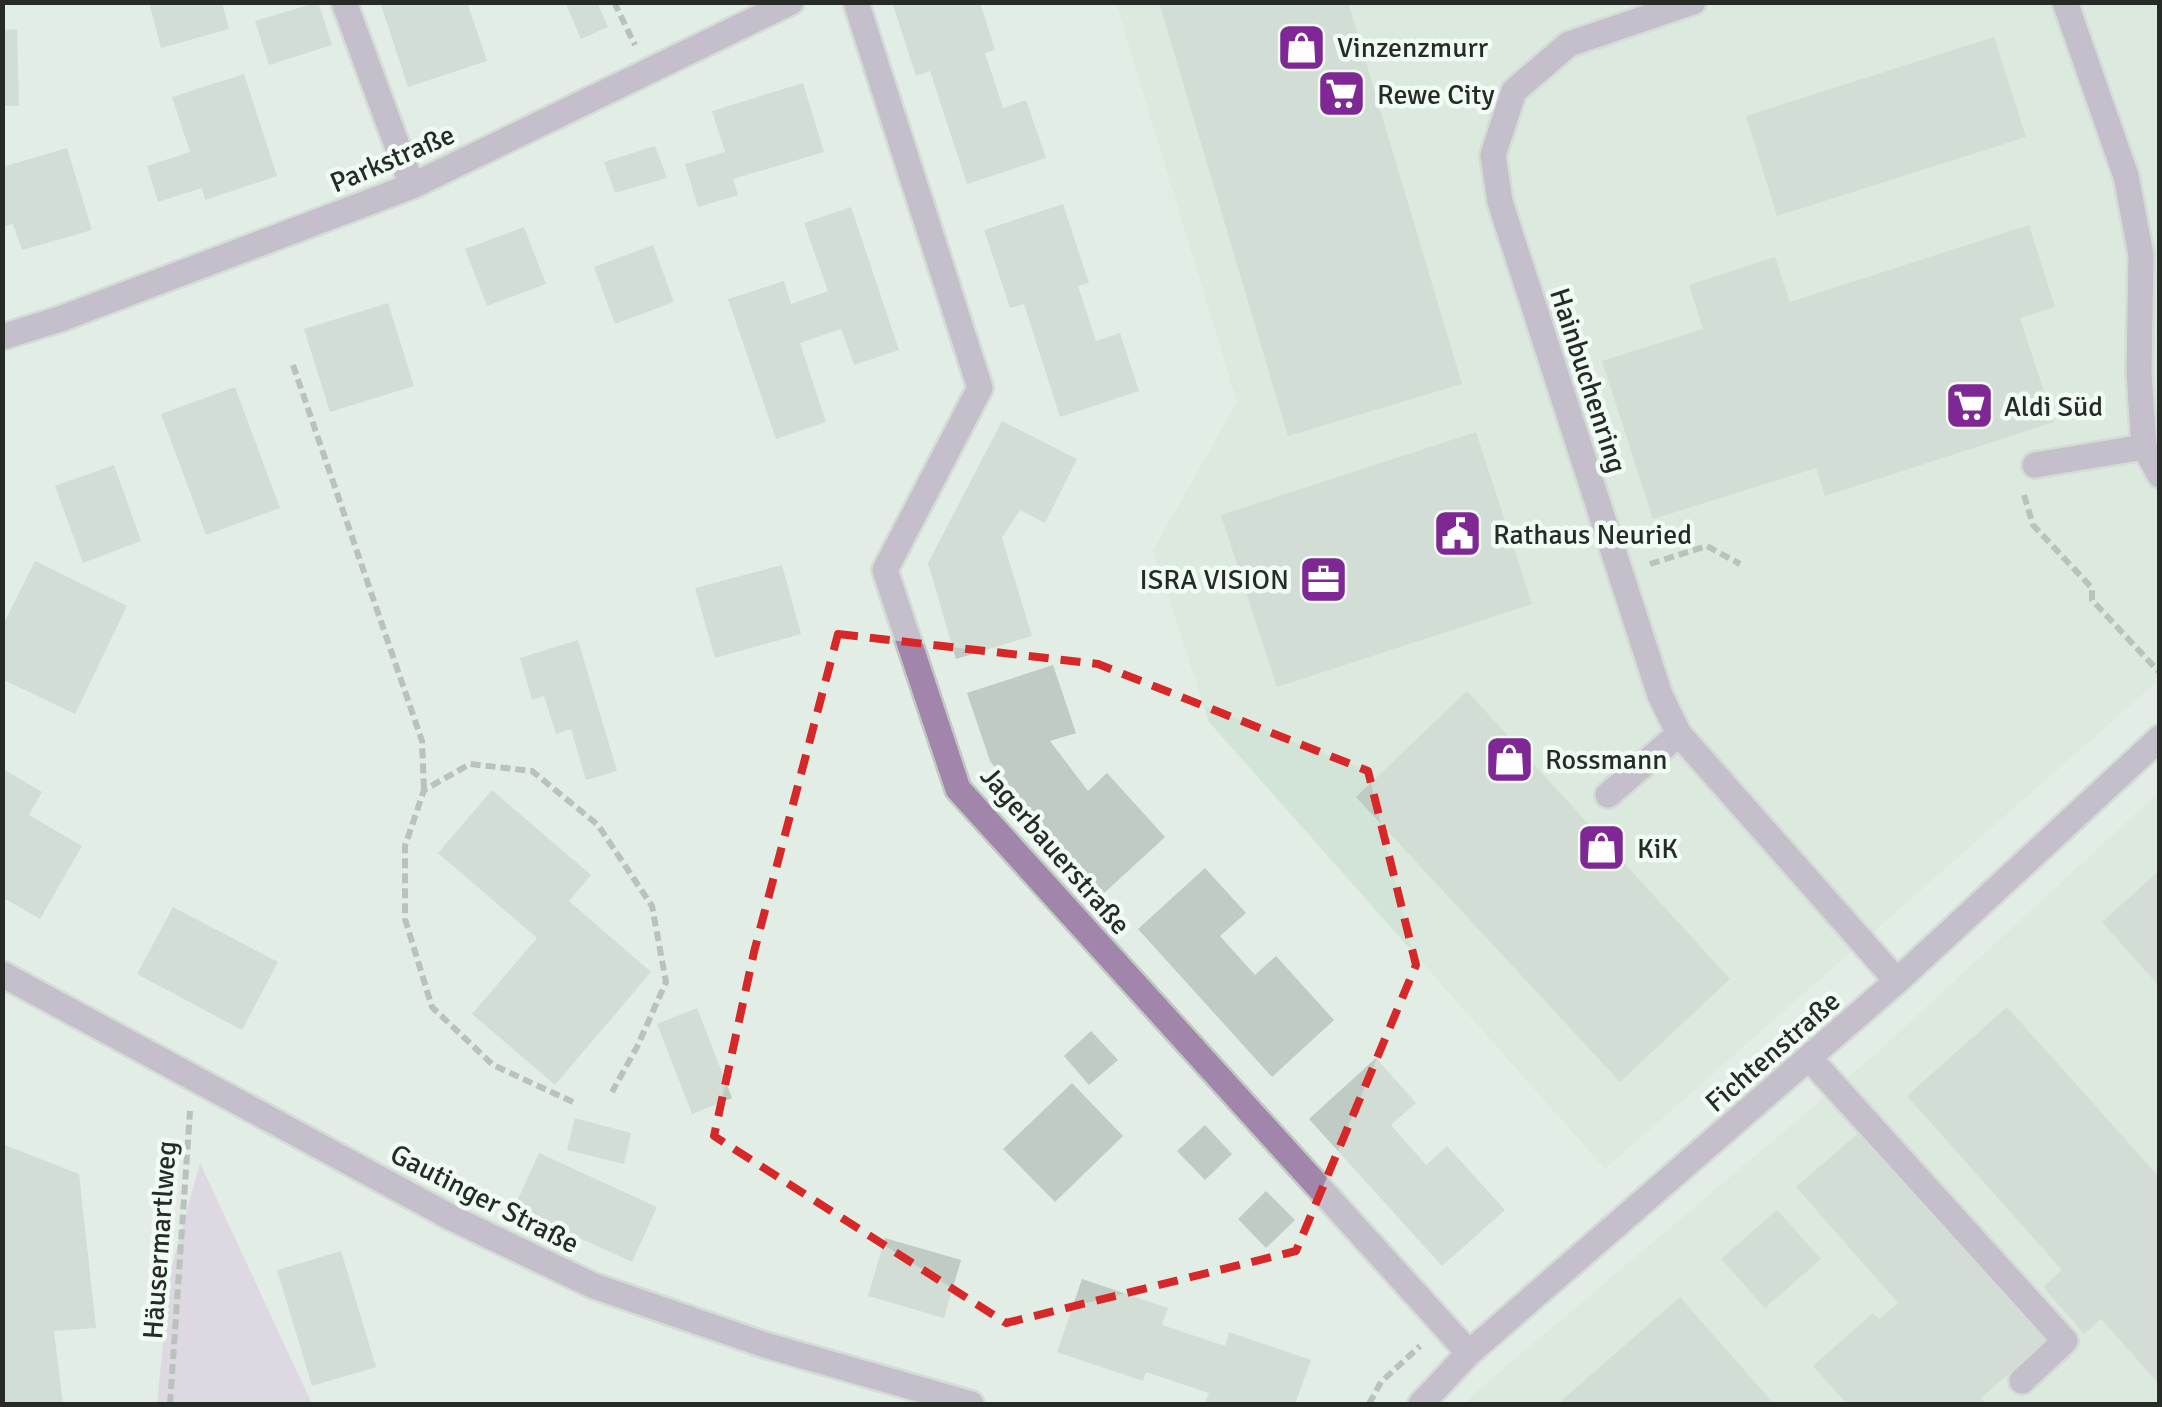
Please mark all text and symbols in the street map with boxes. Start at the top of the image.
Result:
shop icon: Vinzenzmurr [1276,21,1328,73]
place label: Vinzenzmurr [1337,31,1489,65]
supermarket icon: Rewe City [1316,68,1368,120]
place label: Rewe City [1377,78,1495,112]
street label: Parkstraße [325,118,460,200]
street label: Hainbuchenring [1542,284,1634,477]
supermarket icon: Aldi Süd [1943,380,1995,432]
place label: Aldi Süd [2004,390,2103,424]
public building icon: Rathaus Neuried [1432,508,1484,560]
place label: Rathaus Neuried [1493,518,1692,552]
office icon: ISRA VISION [1298,553,1350,605]
place label: ISRA VISION [1140,563,1289,597]
shop icon: Rossmann [1484,733,1536,785]
place label: Rossmann [1545,743,1668,777]
street label: Jagerbauerstraße [973,760,1137,942]
shop icon: KiK [1576,822,1628,874]
place label: KiK [1637,832,1678,866]
street label: Fichtenstraße [1698,984,1847,1119]
street label: Gautinger Straße [385,1137,584,1261]
street label: Häusermartlweg [136,1140,184,1340]

